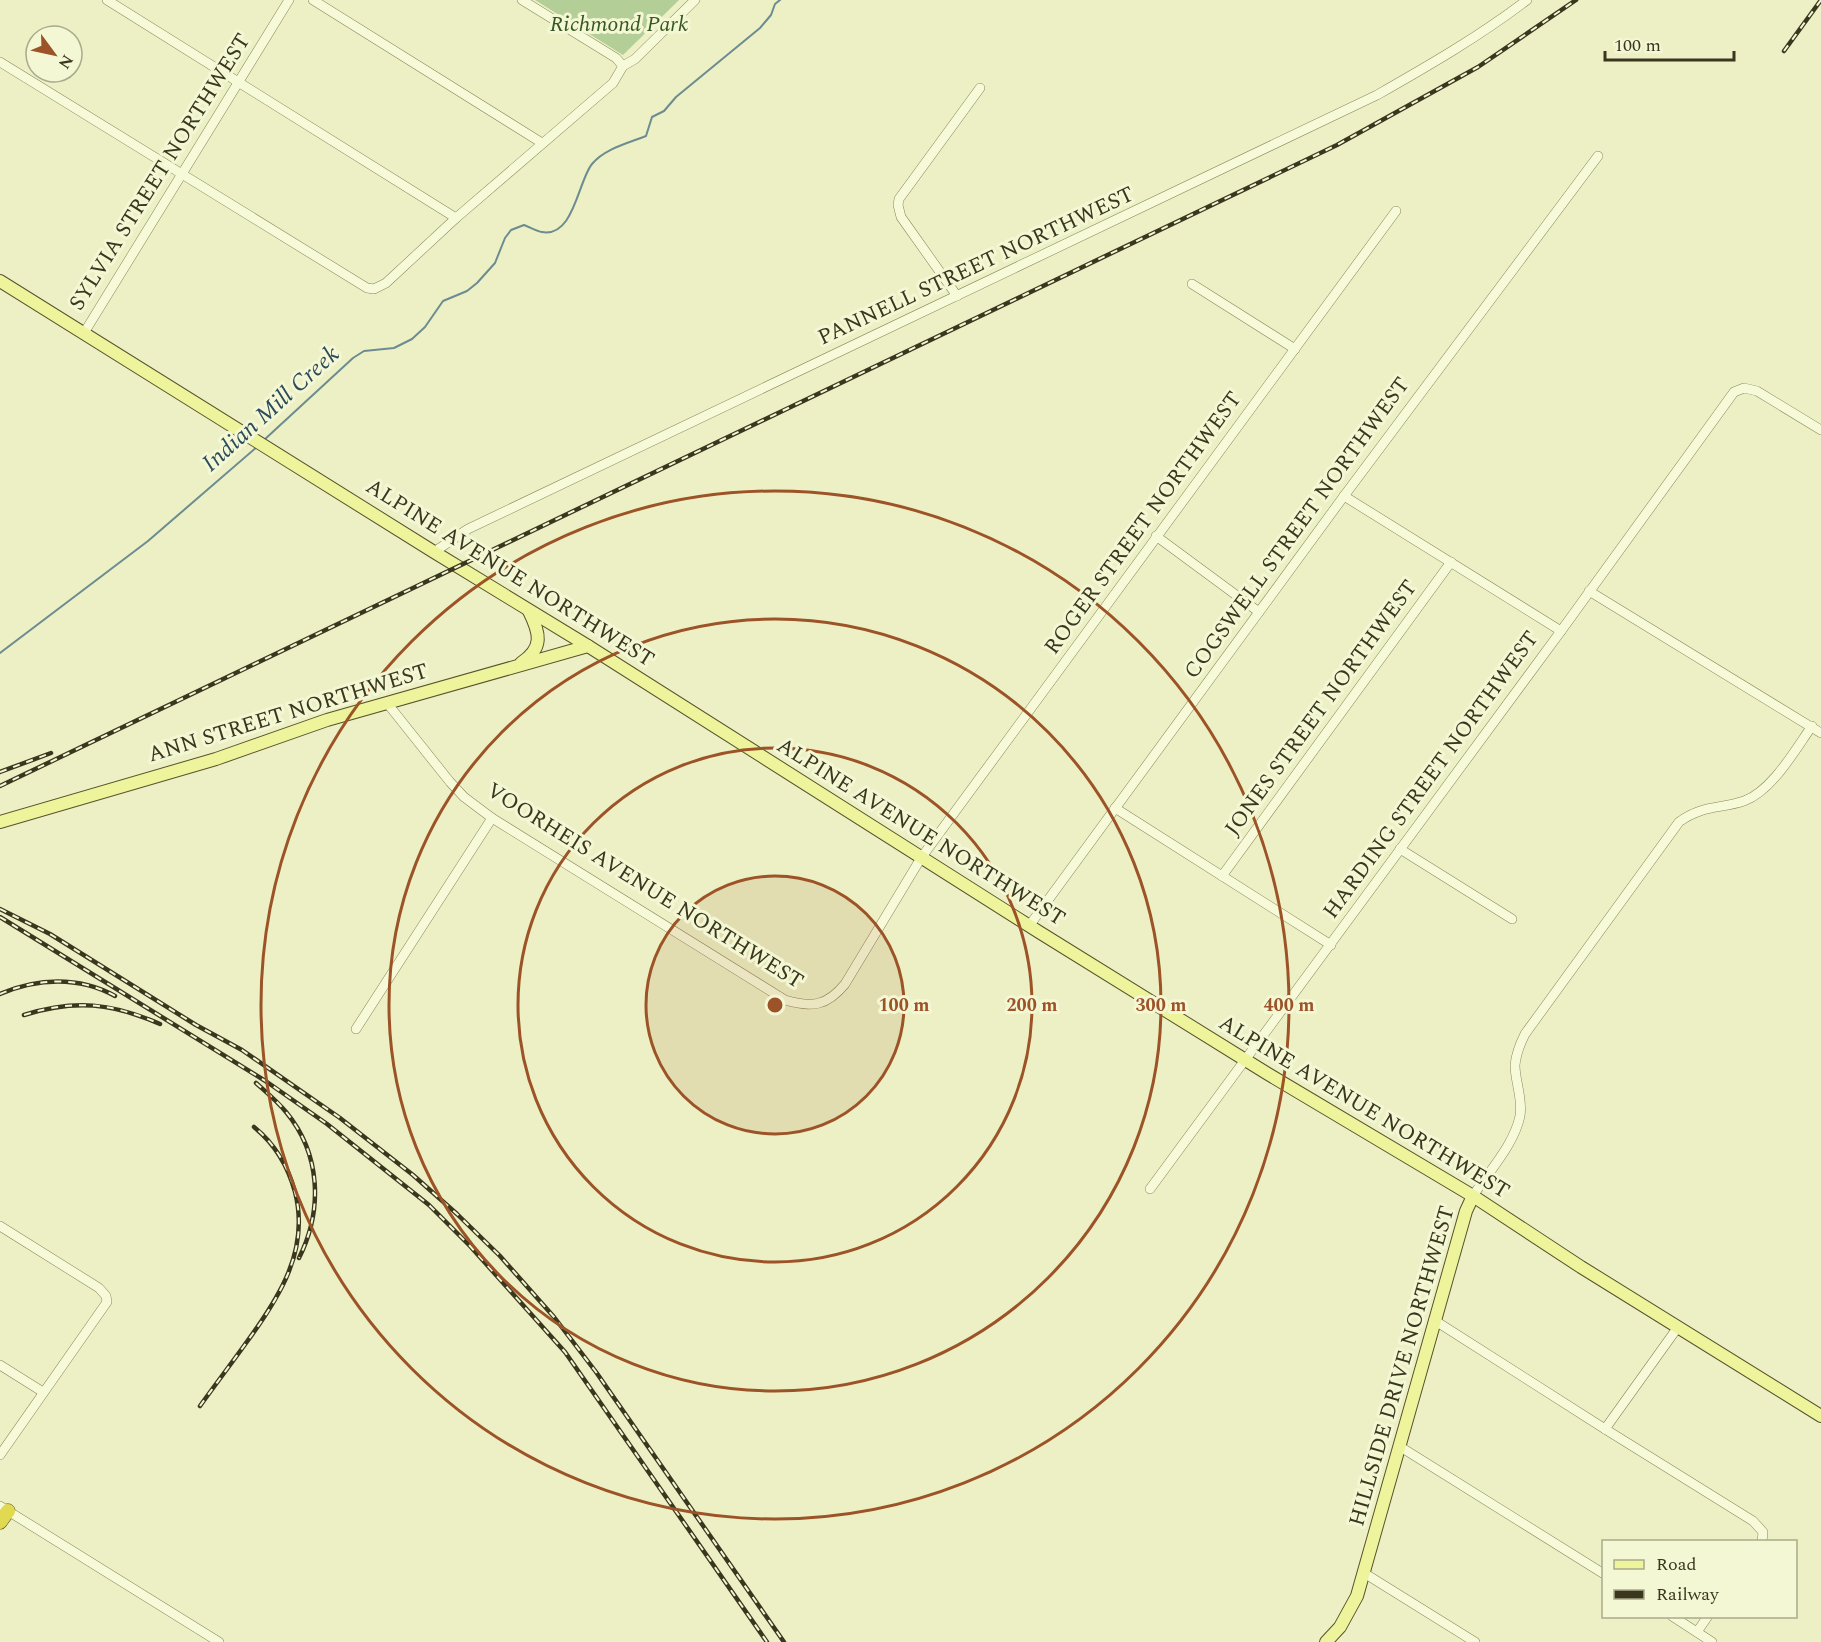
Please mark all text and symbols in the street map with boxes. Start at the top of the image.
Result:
park label: Richmond Park [550,8,688,41]
north arrow [24,24,84,84]
scale bar [1605,24,1734,62]
street label: SYLVIA STREET NORTHWEST [64,29,256,315]
text: 100 m [1614,32,1661,59]
street label: PANNELL STREET NORTHWEST [812,178,1140,354]
water label: Indian Mill Creek [194,337,348,481]
street label: COGSWELL STREET NORTHWEST [1176,370,1418,686]
street label: ROGER STREET NORTHWEST [1036,384,1250,662]
street label: ALPINE AVENUE NORTHWEST [359,470,661,676]
street label: JONES STREET NORTHWEST [1217,573,1425,843]
street label: HARDING STREET NORTHWEST [1315,624,1547,926]
street label: ANN STREET NORTHWEST [144,655,432,771]
street label: ALPINE AVENUE NORTHWEST [770,729,1072,935]
street label: VOORHEIS AVENUE NORTHWEST [480,774,810,998]
text: 100 m [878,992,930,1019]
text: 200 m [1006,992,1058,1019]
text: 300 m [1135,992,1187,1019]
text: 400 m [1263,992,1315,1019]
centre of rings [765,995,785,1015]
street label: ALPINE AVENUE NORTHWEST [1212,1007,1516,1207]
street label: HILLSIDE DRIVE NORTHWEST [1340,1202,1464,1530]
legend [1602,1540,1797,1618]
text: Road [1656,1551,1697,1578]
text: Railway [1656,1581,1720,1608]

